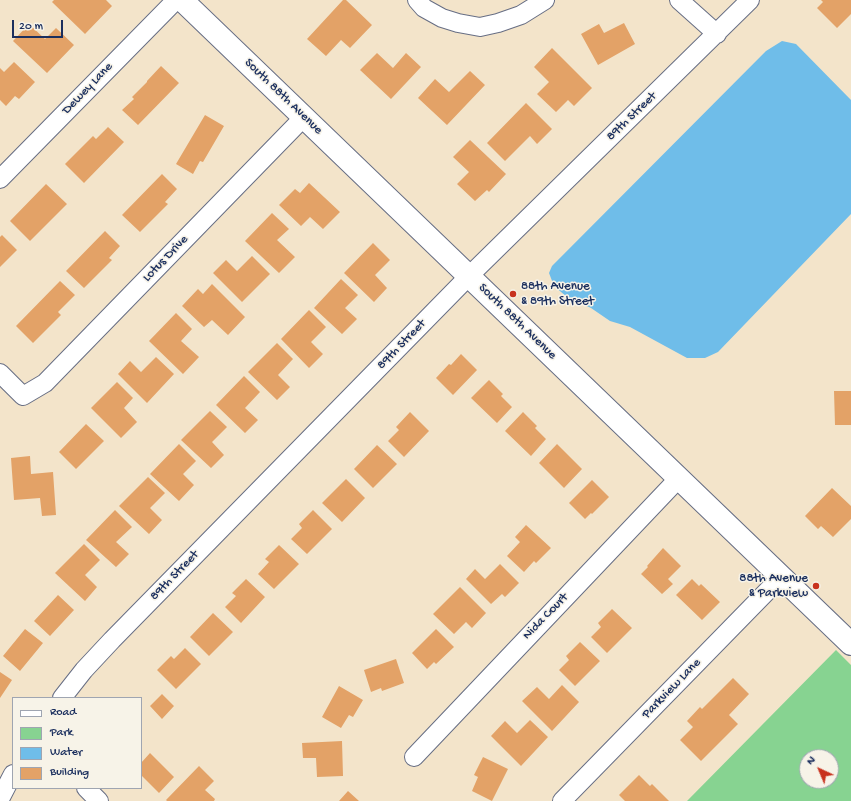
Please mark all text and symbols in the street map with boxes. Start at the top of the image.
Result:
scale bar [14,12,65,38]
text: 20 m [19,20,43,34]
street label: South 88th Avenue [241,56,325,138]
street label: Dewey Lane [59,60,117,118]
street label: 89th Street [604,89,660,145]
street label: Lotus Drive [140,232,192,286]
place label: 88th Avenue & 89th Street [521,279,594,310]
street label: South 88th Avenue [475,281,559,363]
marker: 88th Avenue & 89th Street [508,289,518,299]
street label: 89th Street [374,317,430,373]
street label: 89th Street [147,548,203,604]
place label: 88th Avenue & Parkview [739,571,808,602]
marker: 88th Avenue & Parkview [811,581,821,591]
street label: Nida Court [520,590,572,644]
street label: Parkview Lane [639,656,705,722]
legend [12,697,142,789]
text: Road [50,706,76,720]
text: Park [50,726,73,740]
text: Water [50,746,82,760]
north arrow [799,749,839,789]
text: N [805,754,818,768]
text: Building [50,766,89,780]

